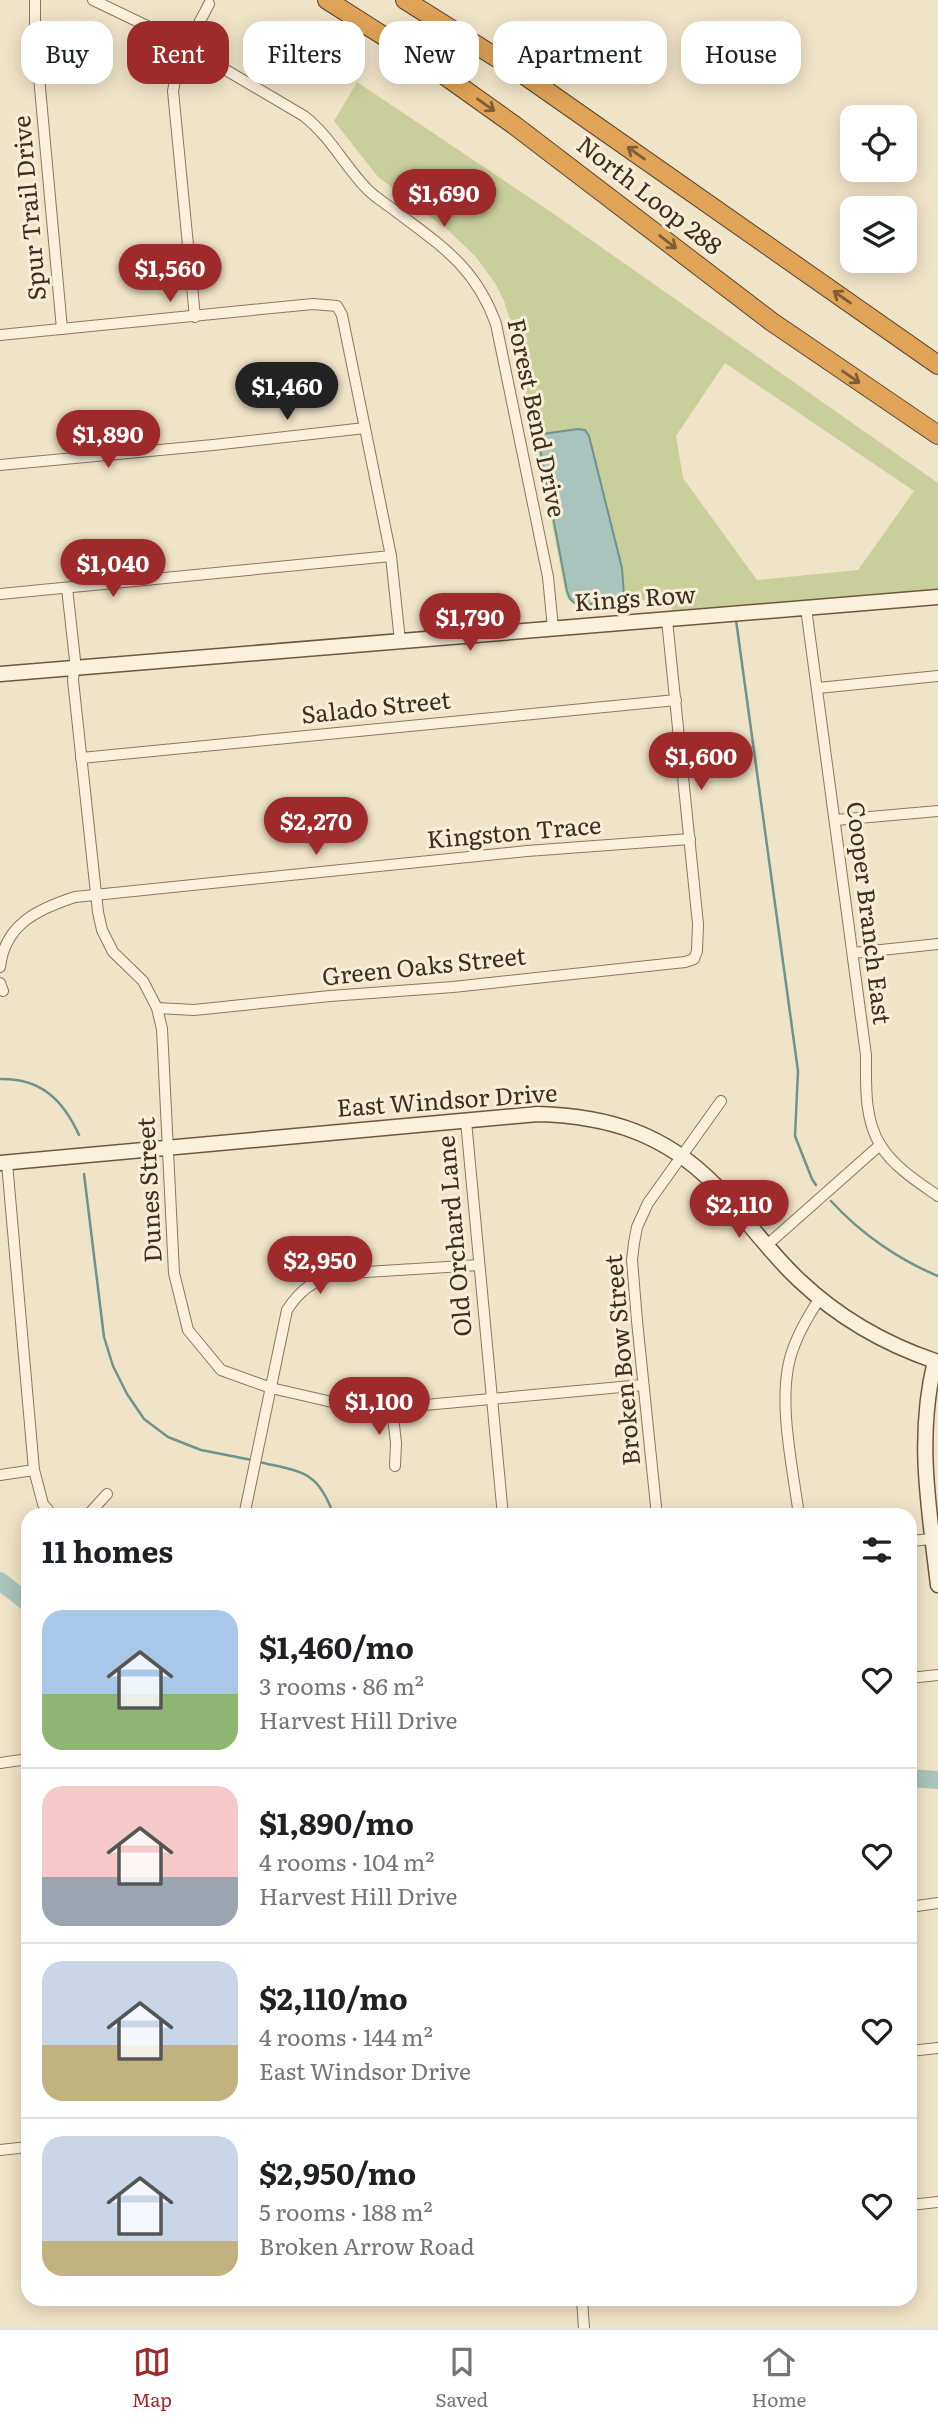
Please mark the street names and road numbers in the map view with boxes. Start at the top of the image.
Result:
street label: Spur Trail Drive [2,114,53,302]
street label: North Loop 288 [570,126,731,262]
street label: Forest Bend Drive [500,315,577,520]
street label: Kings Row [573,575,697,618]
street label: Salado Street [299,680,452,731]
street label: Cooper Branch East [839,799,902,1026]
street label: Kingston Trace [425,805,603,856]
street label: Green Oaks Street [320,936,528,993]
street label: East Windsor Drive [335,1073,558,1124]
street label: Dunes Street [126,1116,169,1264]
street label: Old Orchard Lane [426,1134,479,1338]
street label: Broken Bow Street [594,1253,647,1467]

